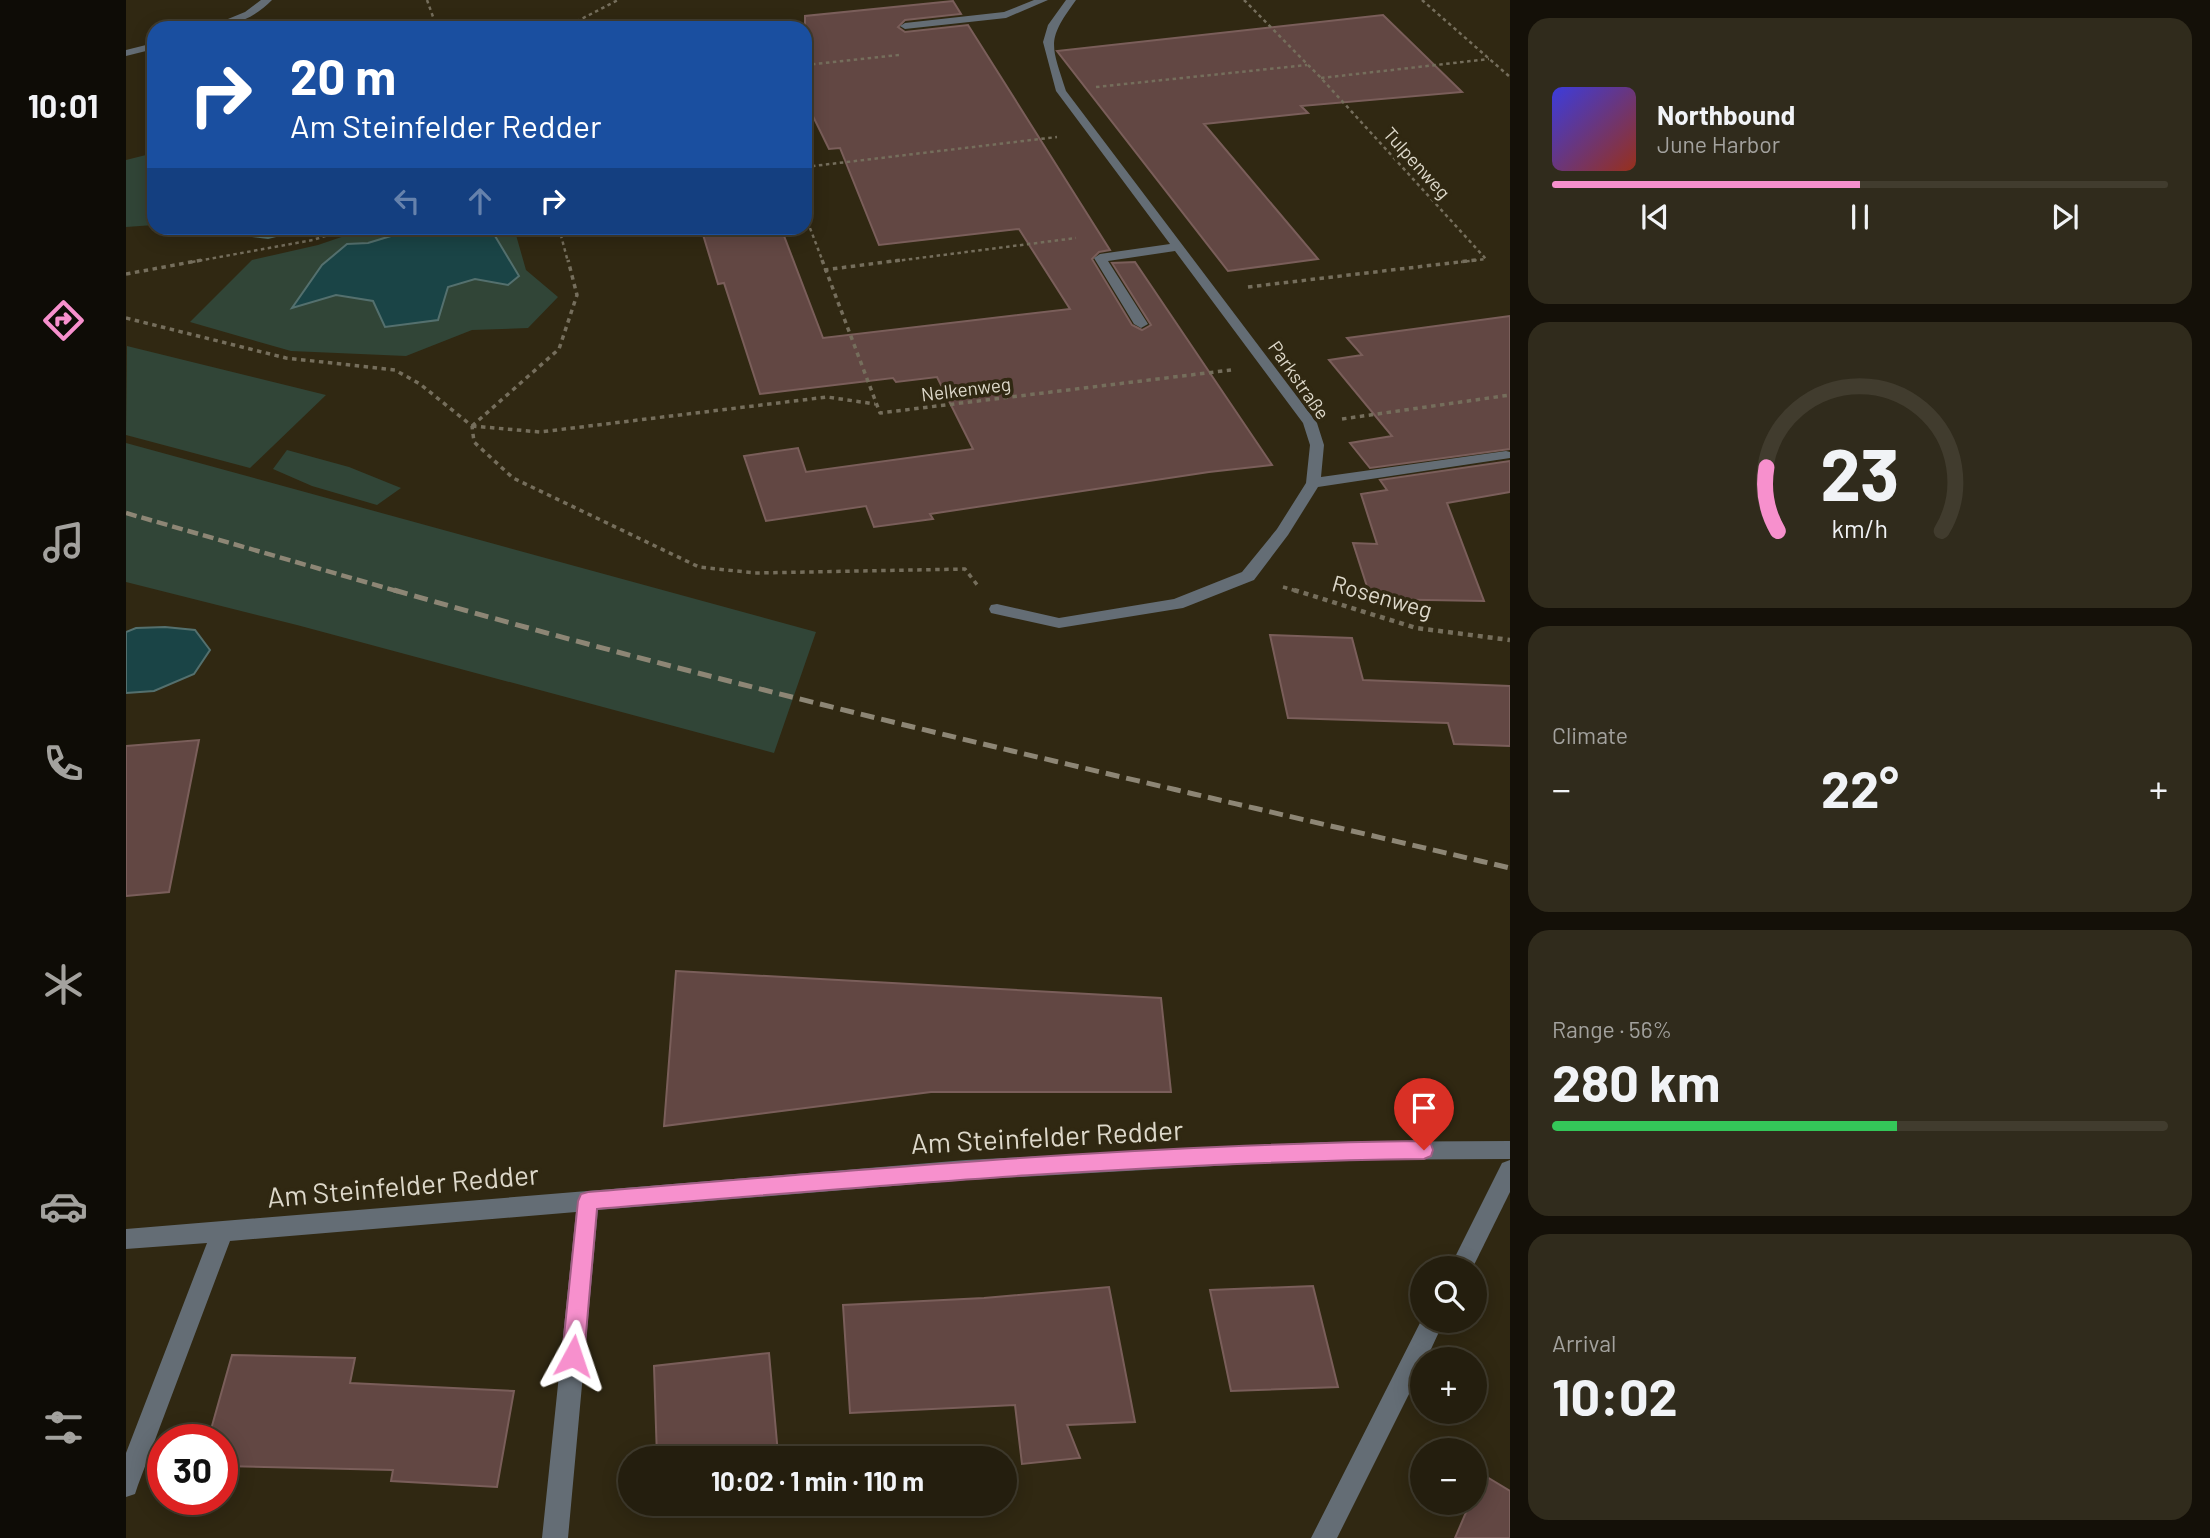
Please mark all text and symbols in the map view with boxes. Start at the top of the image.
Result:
text: 20 m [290,46,396,105]
icon: right [175,49,266,140]
text: 10:01 [28,86,98,124]
text: Northbound [1657,99,1795,130]
text: Am Steinfelder Redder [290,106,602,144]
street label: Tulpenweg [1379,122,1456,203]
text: June Harbor [1657,130,1780,158]
icon: left [388,182,426,220]
icon: ahead [461,182,499,220]
icon: right [534,182,572,220]
icon: previous [1636,198,1674,236]
icon: pause [1841,198,1879,236]
icon: next [2046,198,2084,236]
icon: directions [39,296,88,345]
street label: Parkstraße [1264,336,1335,423]
street label: Nelkenweg [920,372,1012,405]
text: 23 [1820,428,1900,516]
text: km/h [1832,513,1888,543]
icon: music [39,518,88,567]
street label: Rosenweg [1329,568,1436,624]
text: Climate [1552,721,1628,749]
icon: phone [39,739,88,788]
text: 22° [1821,756,1899,818]
text: − [1552,765,1571,811]
text: + [2149,765,2168,811]
icon: climate [39,960,88,1009]
text: Range · 56% [1552,1015,1672,1043]
text: 280 km [1552,1050,1720,1112]
pin [1394,1078,1454,1150]
icon: arrive [1405,1089,1443,1127]
street label: Am Steinfelder Redder [910,1112,1184,1160]
street label: Am Steinfelder Redder [266,1156,540,1214]
icon: car [39,1182,88,1231]
map controls [1410,1256,1487,1515]
button: search [1410,1256,1487,1333]
position arrow [536,1319,610,1393]
text: Arrival [1552,1329,1616,1357]
button: + [1410,1347,1487,1424]
text: 10:02 [1552,1364,1678,1426]
icon: filters [39,1403,88,1452]
speed limit sign: 30 [147,1424,238,1515]
button: − [1410,1438,1487,1515]
text: 10:02 · 1 min · 110 m [711,1465,924,1496]

